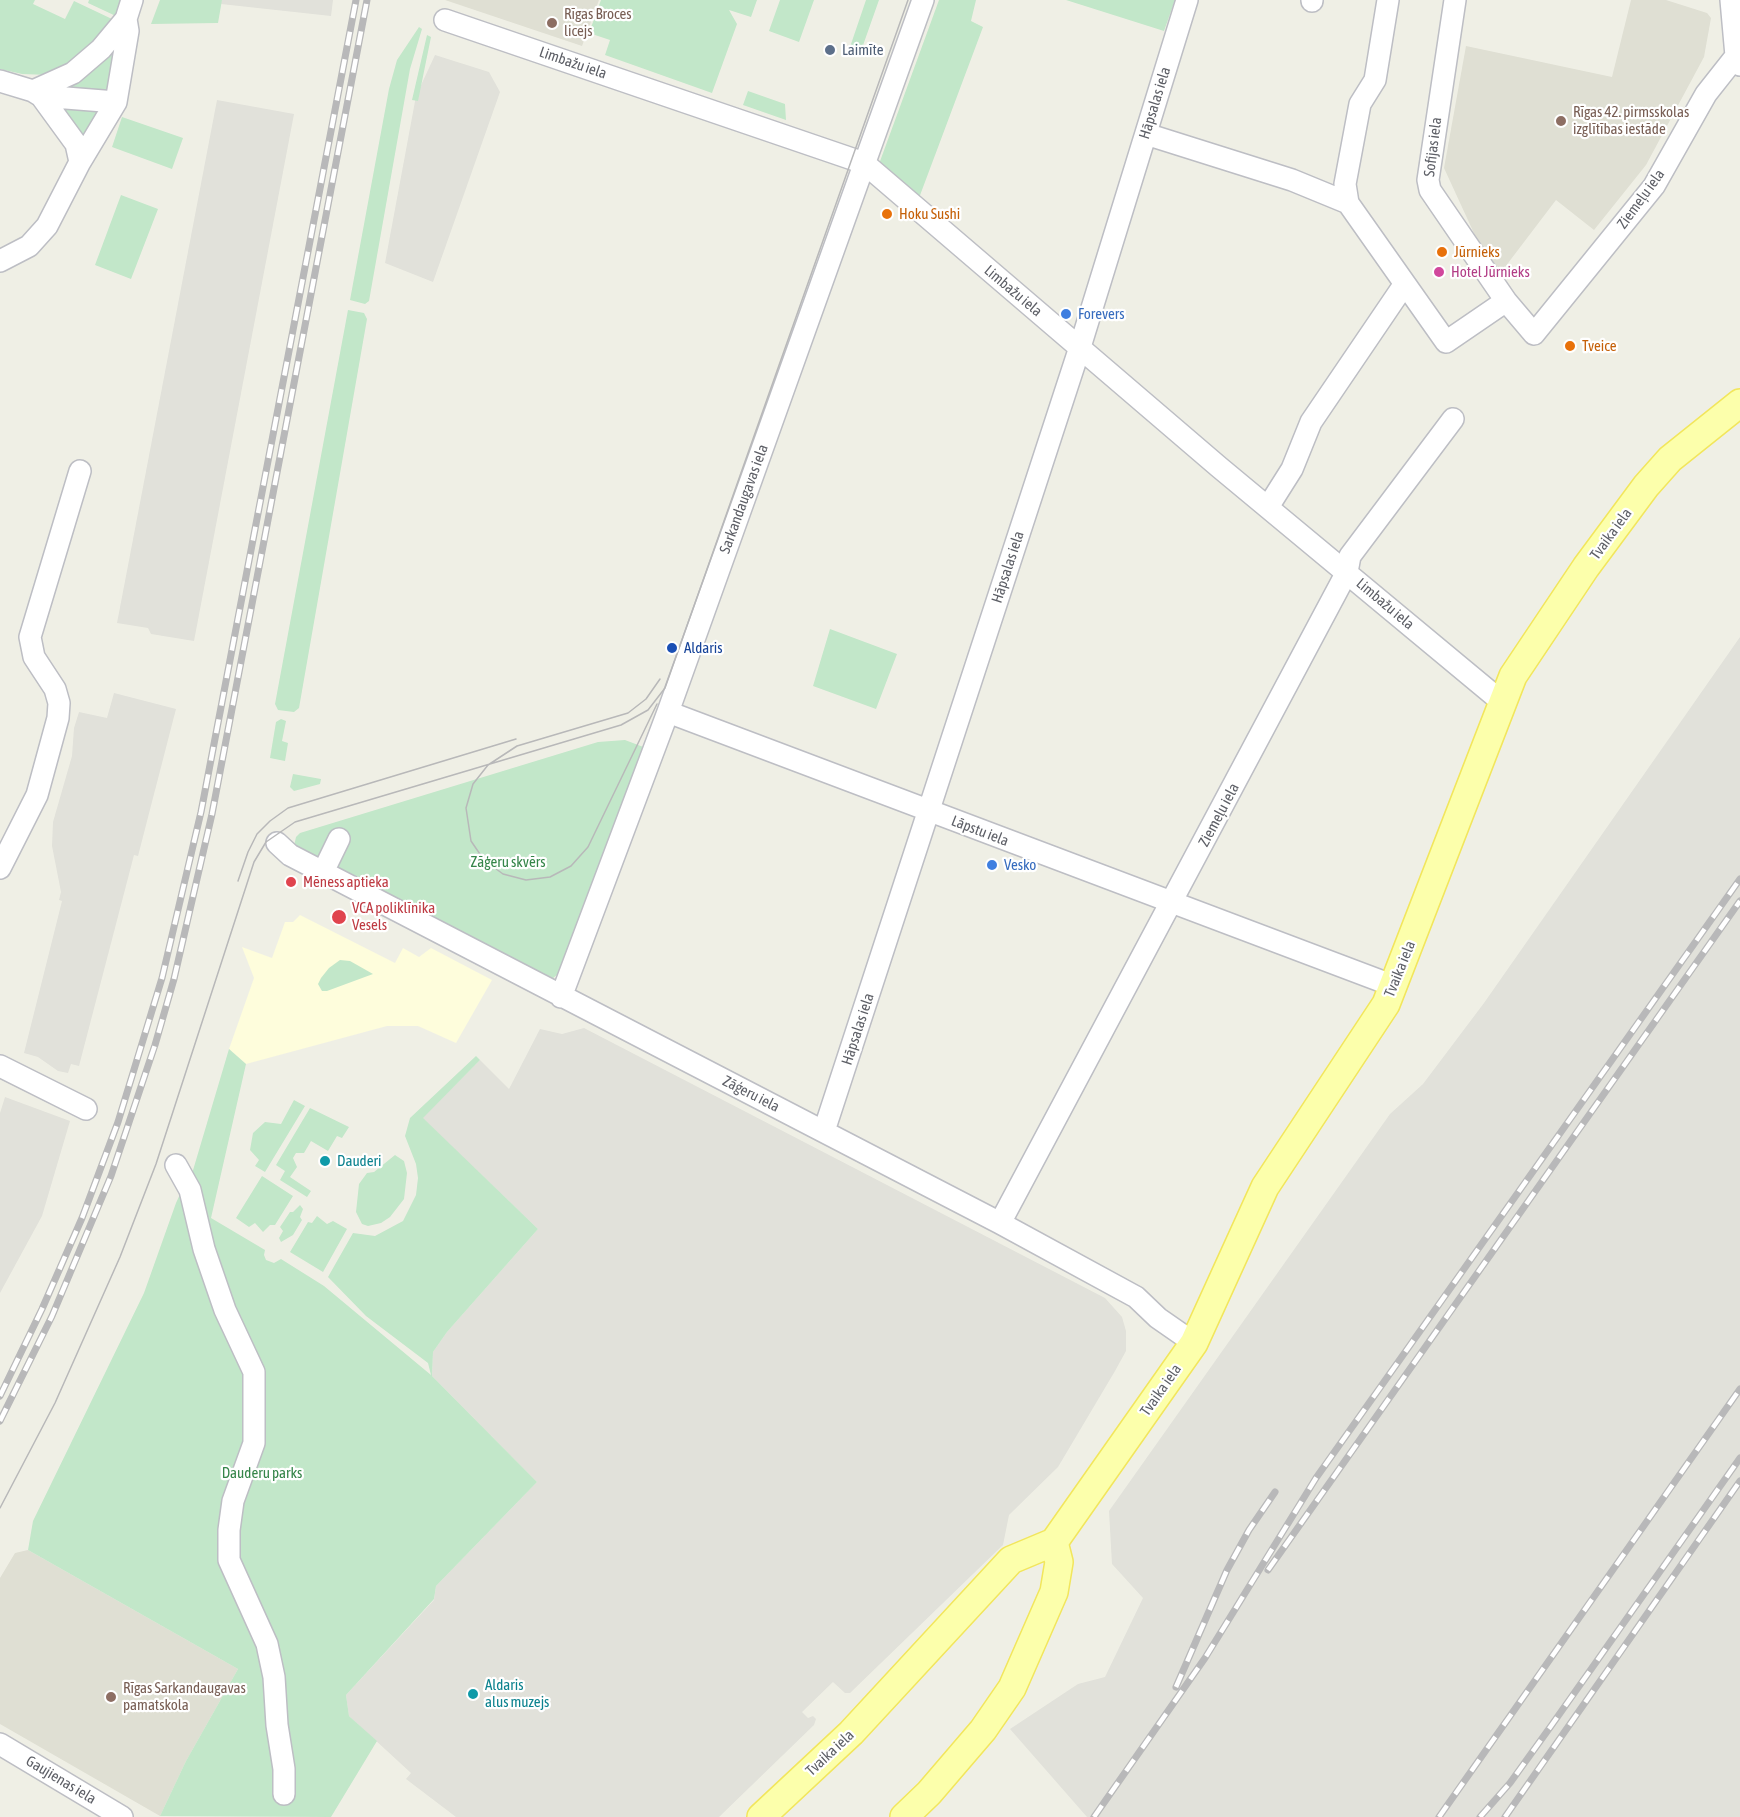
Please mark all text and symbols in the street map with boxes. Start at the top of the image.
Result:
place label: Rīgas Broces licejs [564,5,632,40]
marker: Rīgas Broces licejs [545,16,559,30]
place label: Laimīte [842,41,883,59]
street label: Limbažu iela [537,43,609,83]
marker: Laimīte [823,43,837,57]
street label: Hāpsalas iela [1135,65,1175,141]
place label: Rīgas 42. pirmsskolas izglītības iestāde [1573,103,1689,138]
marker: Rīgas 42. pirmsskolas izglītības iestāde [1554,114,1568,128]
street label: Sofijas iela [1420,116,1446,178]
street label: Ziemeļu iela [1613,166,1669,232]
place label: Hoku Sushi [899,205,960,223]
marker: Hoku Sushi [880,207,894,221]
place label: Jūrnieks [1454,243,1500,261]
marker: Jūrnieks [1435,245,1449,259]
street label: Limbažu iela [980,262,1046,320]
place label: Hotel Jūrnieks [1451,263,1530,281]
marker: Hotel Jūrnieks [1432,265,1446,279]
place label: Forevers [1078,305,1124,323]
marker: Forevers [1059,307,1073,321]
place label: Tveice [1582,337,1617,355]
marker: Tveice [1563,339,1577,353]
street label: Sarkandaugavas iela [716,442,772,556]
street label: Tvaika iela [1586,505,1636,563]
street label: Hāpsalas iela [988,529,1028,605]
street label: Limbažu iela [1352,575,1418,633]
place label: Aldaris [684,639,722,657]
marker: Aldaris [665,641,679,655]
street label: Ziemeļu iela [1195,780,1243,850]
street label: Lāpstu iela [949,812,1011,850]
park label: Zāģeru skvērs [471,853,545,871]
place label: Vesko [1004,856,1036,874]
marker: Vesko [985,858,999,872]
place label: Mēness aptieka [303,873,389,891]
marker: Mēness aptieka [284,875,298,889]
place label: VCA poliklīnika Vesels [352,899,435,934]
marker: VCA poliklīnika Vesels [330,908,348,926]
street label: Tvaika iela [1381,938,1419,1000]
street label: Hāpsalas iela [838,991,878,1067]
street label: Zāģeru iela [719,1072,783,1116]
place label: Dauderi [337,1152,381,1170]
marker: Dauderi [318,1154,332,1168]
street label: Tvaika iela [1137,1361,1185,1419]
park label: Dauderu parks [222,1464,302,1482]
place label: Aldaris alus muzejs [485,1676,549,1711]
place label: Rīgas Sarkandaugavas pamatskola [123,1679,246,1714]
marker: Aldaris alus muzejs [466,1687,480,1701]
marker: Rīgas Sarkandaugavas pamatskola [104,1690,118,1704]
street label: Tvaika iela [802,1726,858,1780]
street label: Gaujienas iela [23,1752,99,1808]

